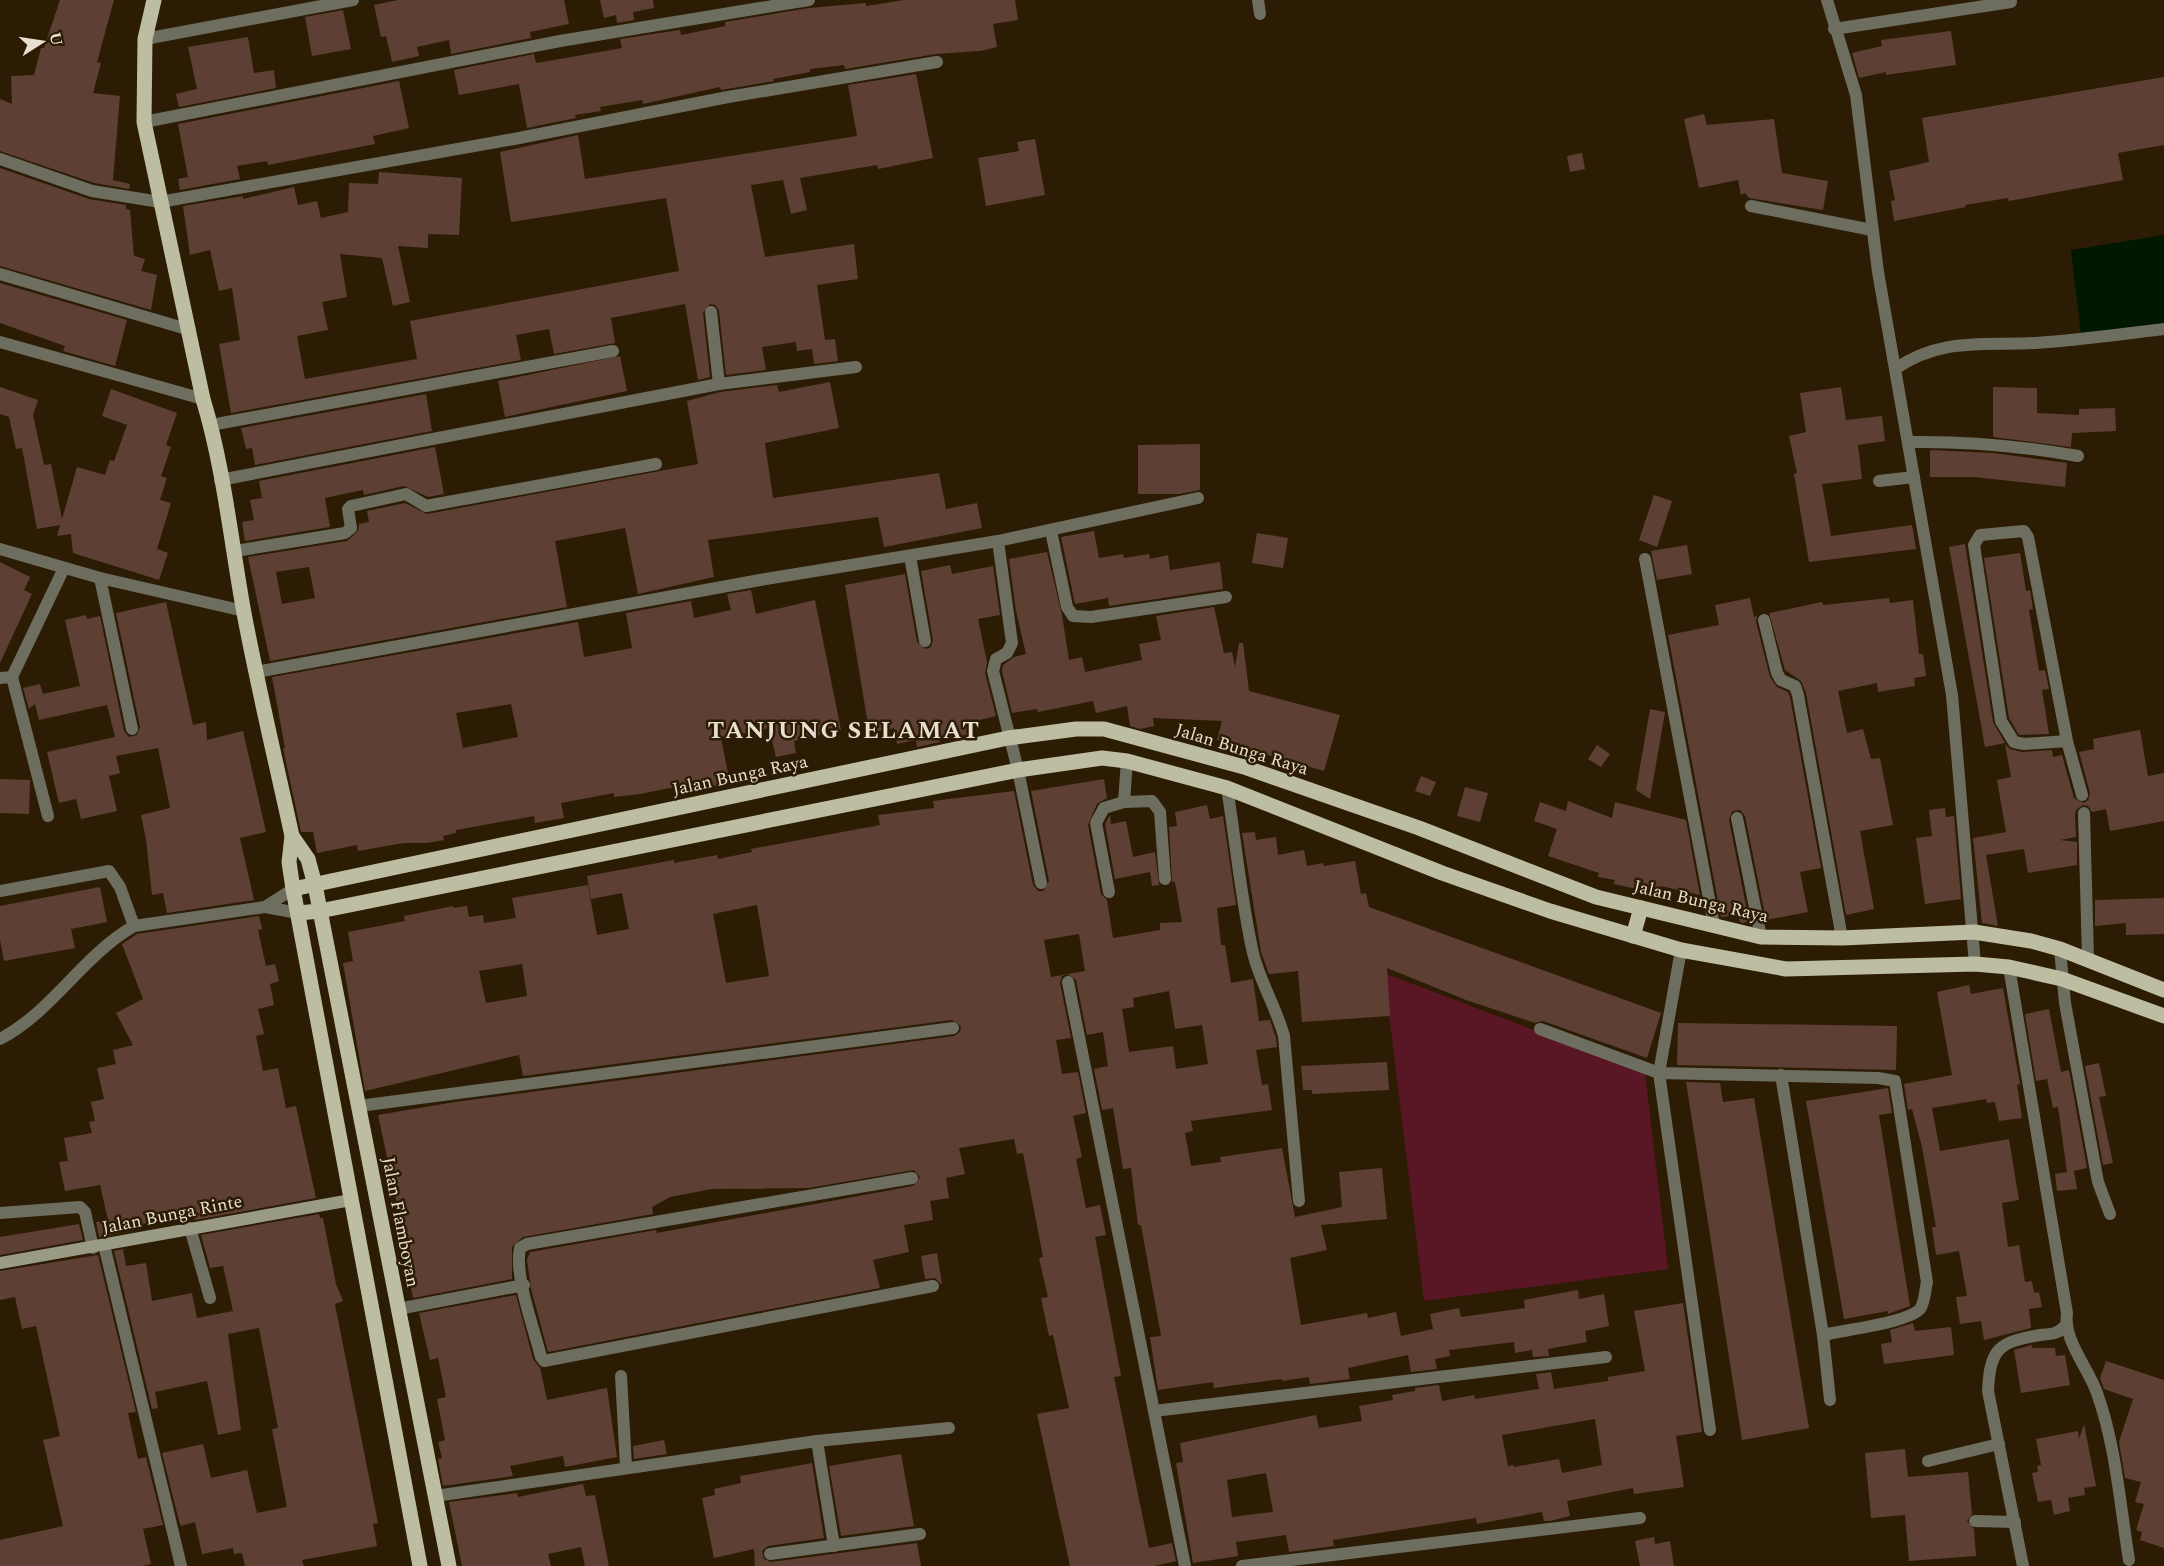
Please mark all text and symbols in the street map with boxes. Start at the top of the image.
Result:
north arrow [12,12,72,72]
text: U [43,30,69,48]
district label: TANJUNG SELAMAT [708,713,981,749]
street label: Jalan Bunga Raya [1172,716,1312,783]
street label: Jalan Bunga Raya [670,748,810,803]
street label: Jalan Bunga Raya [1631,873,1771,930]
street label: Jalan Flamboyan [375,1155,426,1290]
street label: Jalan Bunga Rinte [100,1188,245,1241]

